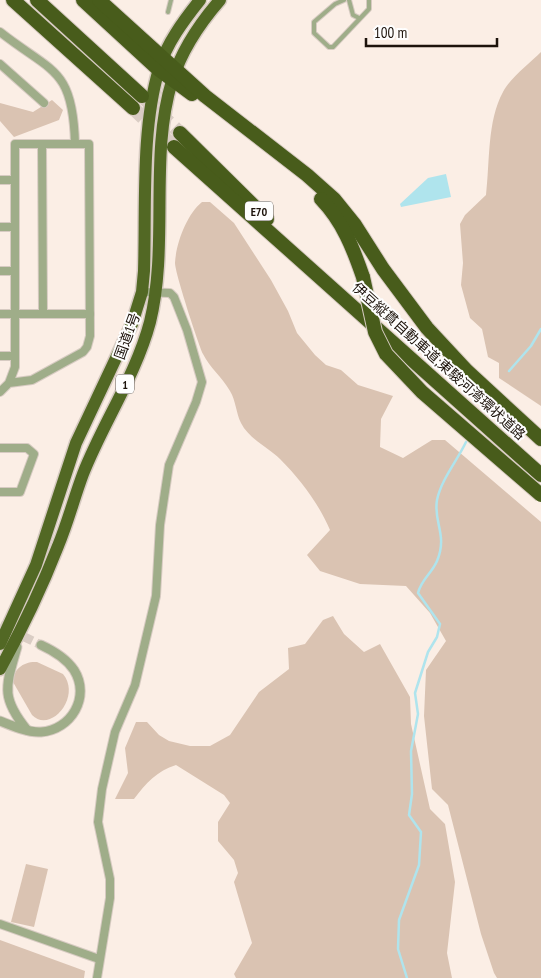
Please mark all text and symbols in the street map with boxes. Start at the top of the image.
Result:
scale bar [366,15,497,47]
text: 100 m [374,23,407,42]
road number: E70 [245,202,273,220]
street label: 伊豆縦貫自動車道;東駿河湾環状道路 [349,278,529,444]
street label: 国道1号 [110,310,144,362]
road number: 1 [116,374,134,394]

